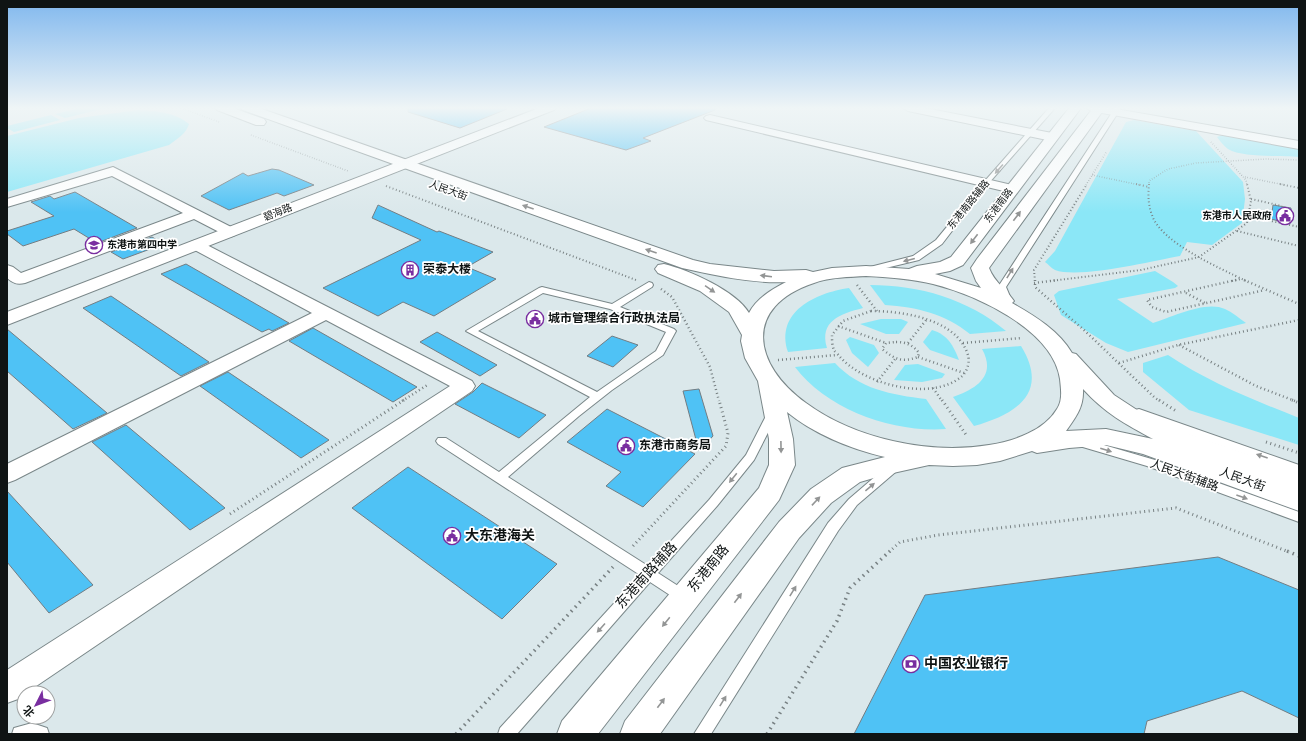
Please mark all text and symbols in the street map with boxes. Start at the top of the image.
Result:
one-way arrow [994,164,1003,174]
street label: 人民大街 [427,178,469,204]
street label: 东港南路辅路 [945,178,993,232]
street label: 东港南路 [982,186,1016,226]
street label: 碧海路 [262,202,294,224]
one-way arrow [522,204,534,210]
public building icon: 东港市人民政府 [1275,206,1295,226]
place label: 东港市人民政府 [1202,210,1272,223]
one-way arrow [1013,211,1022,222]
one-way arrow [970,233,978,244]
school or university icon: 东港市第四中学 [84,235,104,255]
place label: 东港市第四中学 [107,239,177,252]
one-way arrow [645,247,657,253]
one-way arrow [903,257,915,263]
building icon: 荣泰大楼 [400,260,420,280]
place label: 荣泰大楼 [423,262,471,278]
one-way arrow [1007,267,1014,279]
one-way arrow [760,273,772,279]
one-way arrow [704,285,715,293]
public building icon: 城市管理综合行政执法局 [525,309,545,329]
place label: 城市管理综合行政执法局 [548,311,680,327]
public building icon: 东港市商务局 [616,436,636,456]
place label: 东港市商务局 [639,438,711,454]
one-way arrow [778,441,785,453]
one-way arrow [1100,447,1112,453]
one-way arrow [1256,453,1268,459]
street label: 人民大街辅路 [1147,456,1221,496]
street label: 人民大街 [1217,464,1267,496]
one-way arrow [729,473,737,484]
one-way arrow [864,483,875,492]
one-way arrow [1237,494,1249,500]
one-way arrow [811,496,820,506]
public building icon: 大东港海关 [442,526,462,546]
place label: 大东港海关 [465,528,535,545]
street label: 东港南路辅路 [613,539,681,613]
street label: 东港南路 [685,542,733,596]
one-way arrow [789,585,796,597]
one-way arrow [734,593,743,604]
one-way arrow [661,617,670,628]
one-way arrow [596,623,606,633]
bank icon: 中国农业银行 [901,654,921,674]
place label: 中国农业银行 [924,656,1008,673]
north arrow [16,685,56,725]
one-way arrow [719,696,727,706]
one-way arrow [657,697,665,708]
text: 北 [20,702,38,720]

